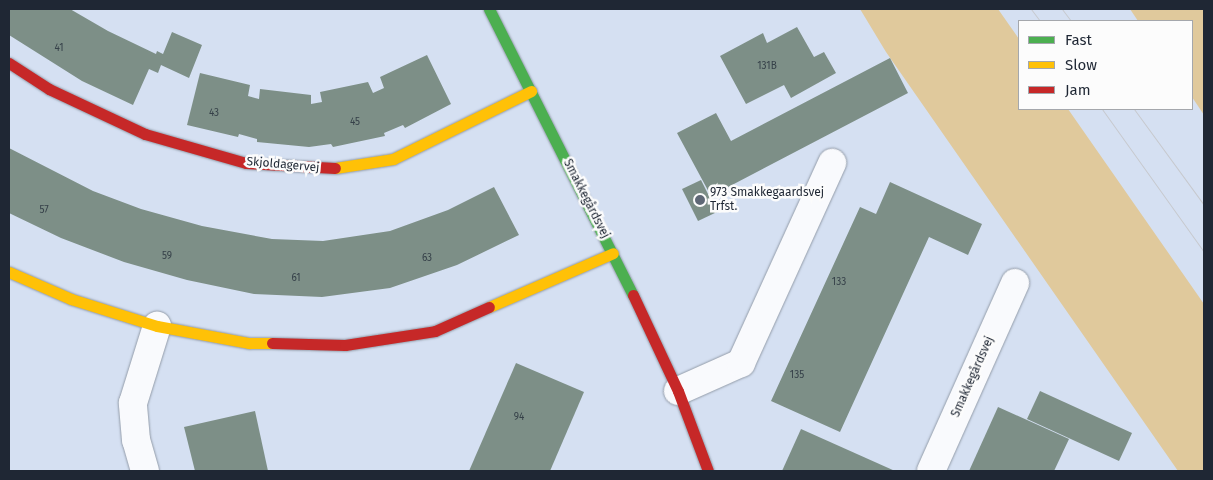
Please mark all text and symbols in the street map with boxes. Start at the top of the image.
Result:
legend [1018,20,1193,110]
text: Fast [1065,31,1092,49]
house number: 41 [54,43,64,55]
text: Slow [1065,56,1097,74]
house number: 131B [757,61,777,73]
text: Jam [1065,81,1091,99]
house number: 43 [209,108,219,120]
house number: 45 [350,117,360,129]
street label: Skjoldagervej [246,155,320,175]
street label: Smakkegårdsvej [560,157,612,241]
place label: 973 Smakkegaardsvej Trfst. [710,186,824,214]
marker: 973 Smakkegaardsvej Trfst. [694,194,706,206]
house number: 57 [39,205,49,217]
house number: 59 [162,251,172,263]
house number: 63 [422,253,432,265]
house number: 61 [291,273,301,285]
house number: 133 [832,277,846,289]
street label: Smakkegårdsvej [949,334,997,420]
house number: 135 [790,370,804,382]
house number: 94 [514,412,524,424]

